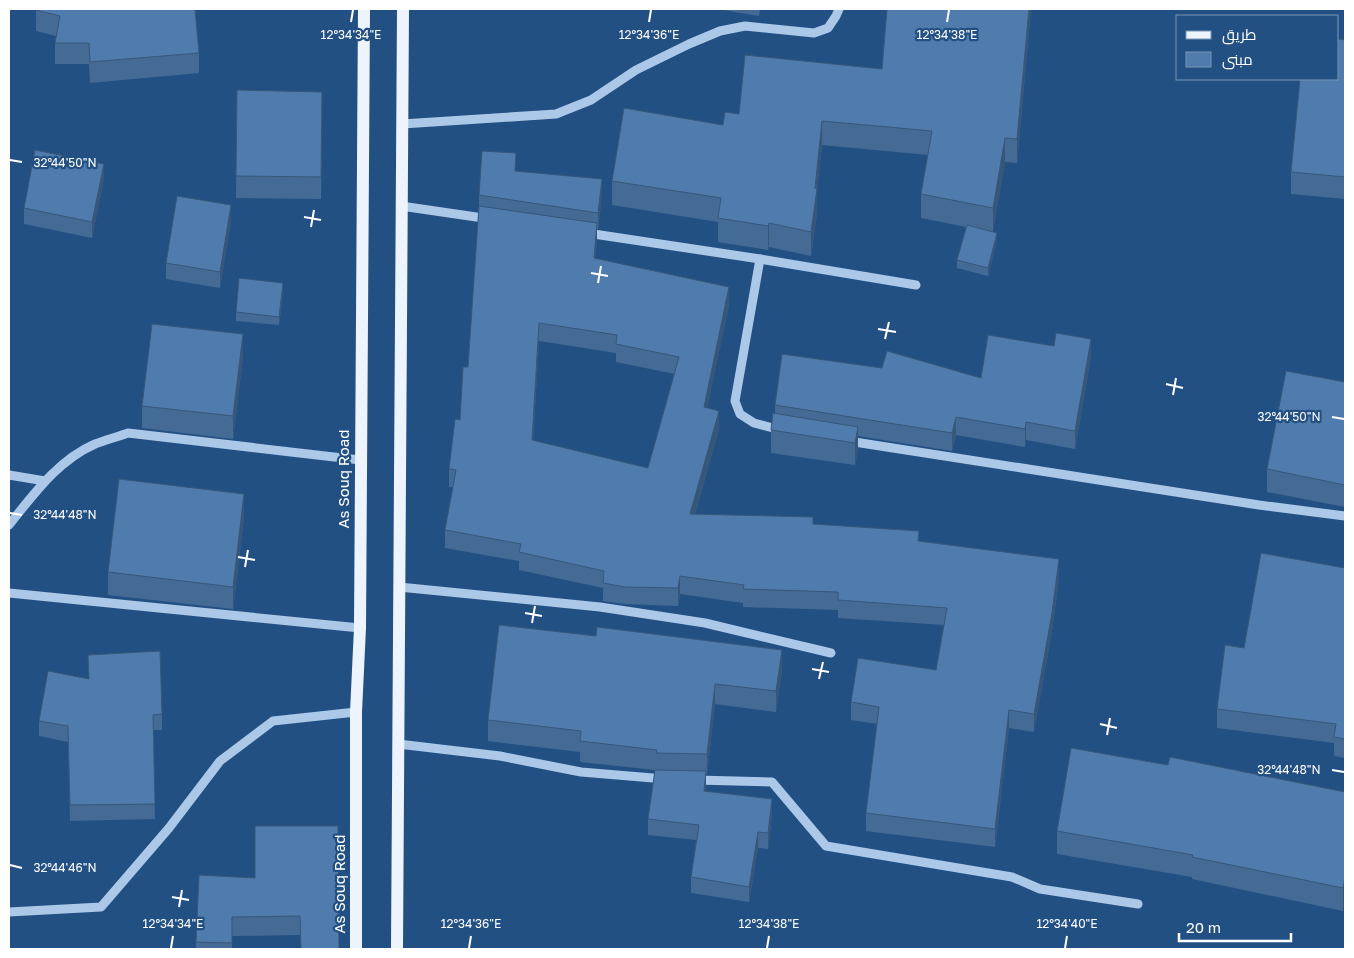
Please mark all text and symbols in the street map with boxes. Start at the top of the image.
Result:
legend [1176,15,1339,80]
text: طريق [1222,25,1256,45]
text: 12°34'34"E [321,27,381,42]
text: 12°34'36"E [619,27,679,42]
text: 12°34'38"E [917,27,977,42]
text: مبنى [1222,50,1253,70]
text: 32°44'50"N [33,155,97,170]
text: 32°44'50"N [1257,409,1321,424]
street label: As Souq Road [334,429,352,529]
text: 32°44'48"N [33,507,97,522]
text: 32°44'48"N [1257,762,1321,777]
street label: As Souq Road [330,834,348,934]
text: 32°44'46"N [33,860,97,875]
scale bar [1179,910,1292,942]
text: 12°34'34"E [143,916,203,931]
text: 12°34'36"E [441,916,501,931]
text: 12°34'38"E [739,916,799,931]
text: 12°34'40"E [1036,916,1098,931]
text: 20 m [1186,918,1221,936]

